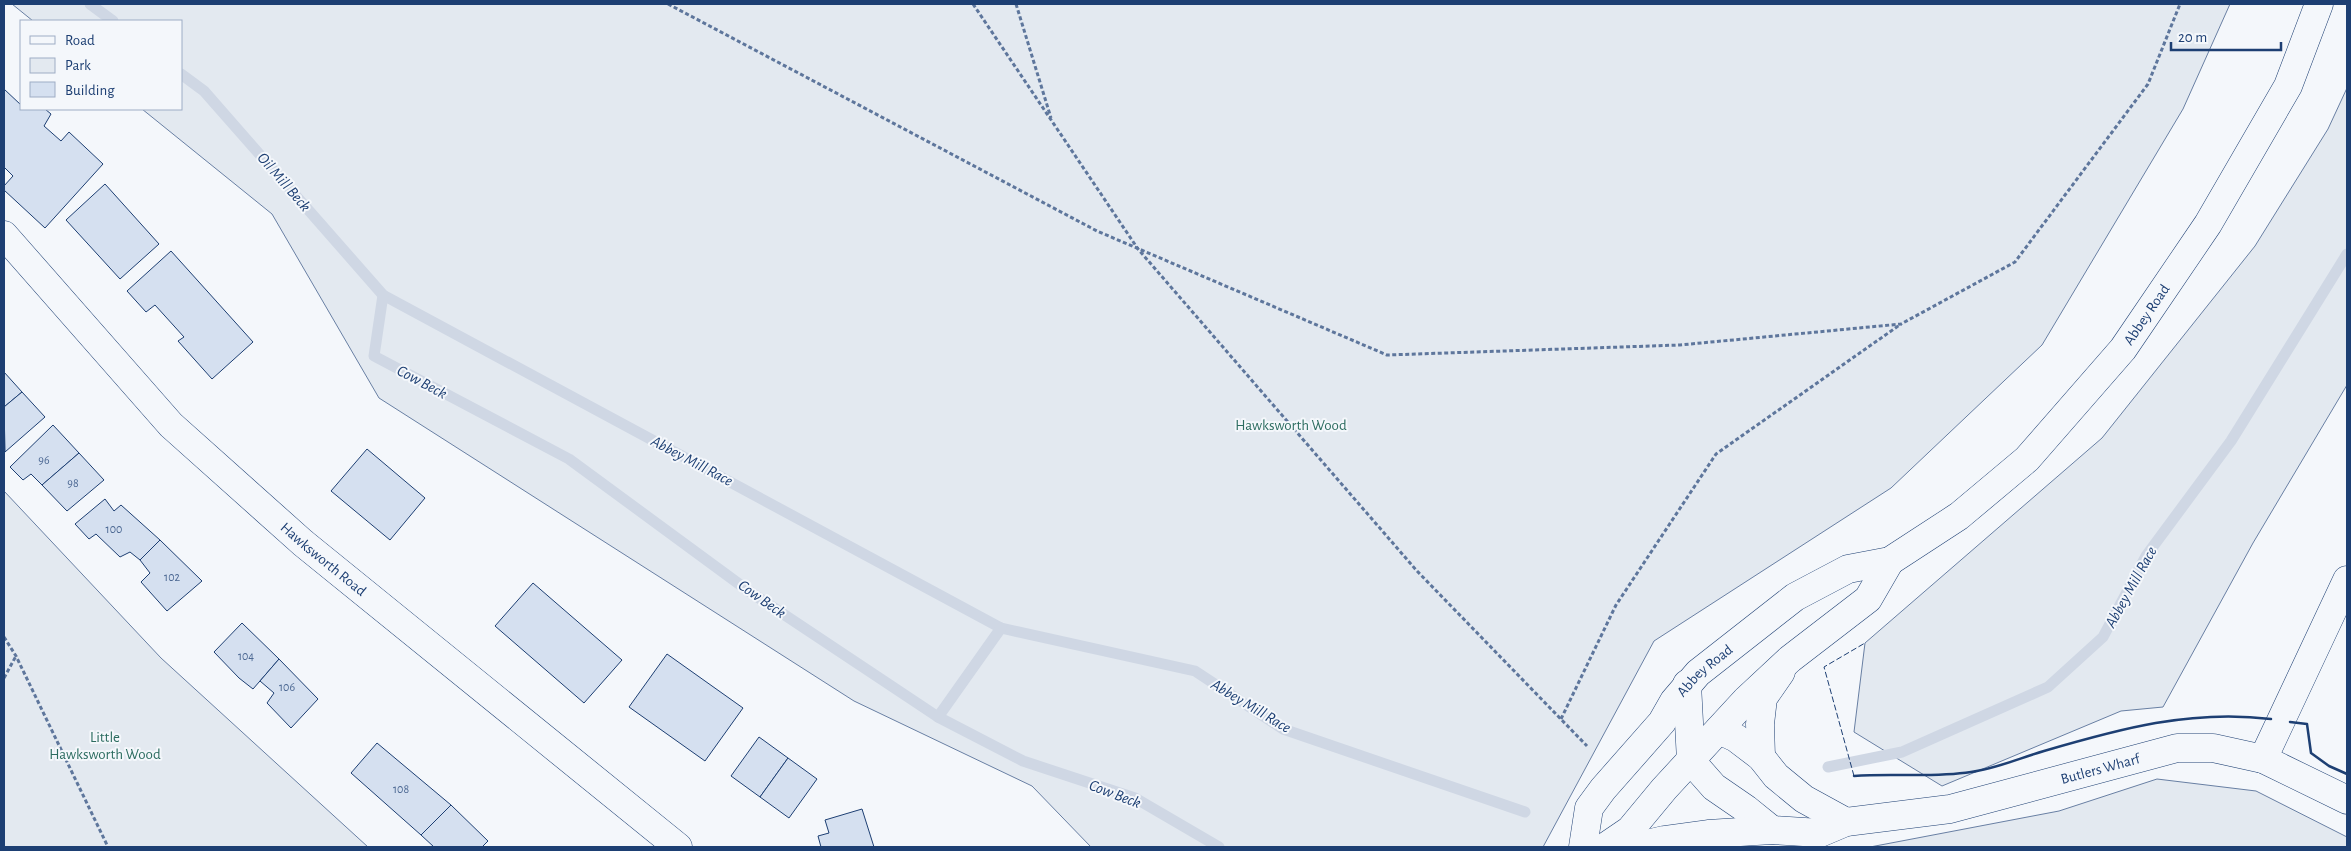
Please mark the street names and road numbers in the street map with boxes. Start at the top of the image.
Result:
street label: Abbey Road [2121,281,2172,348]
street label: Hawksworth Road [278,519,369,599]
street label: Abbey Road [1674,641,1735,699]
street label: Butlers Wharf [2059,750,2143,786]

